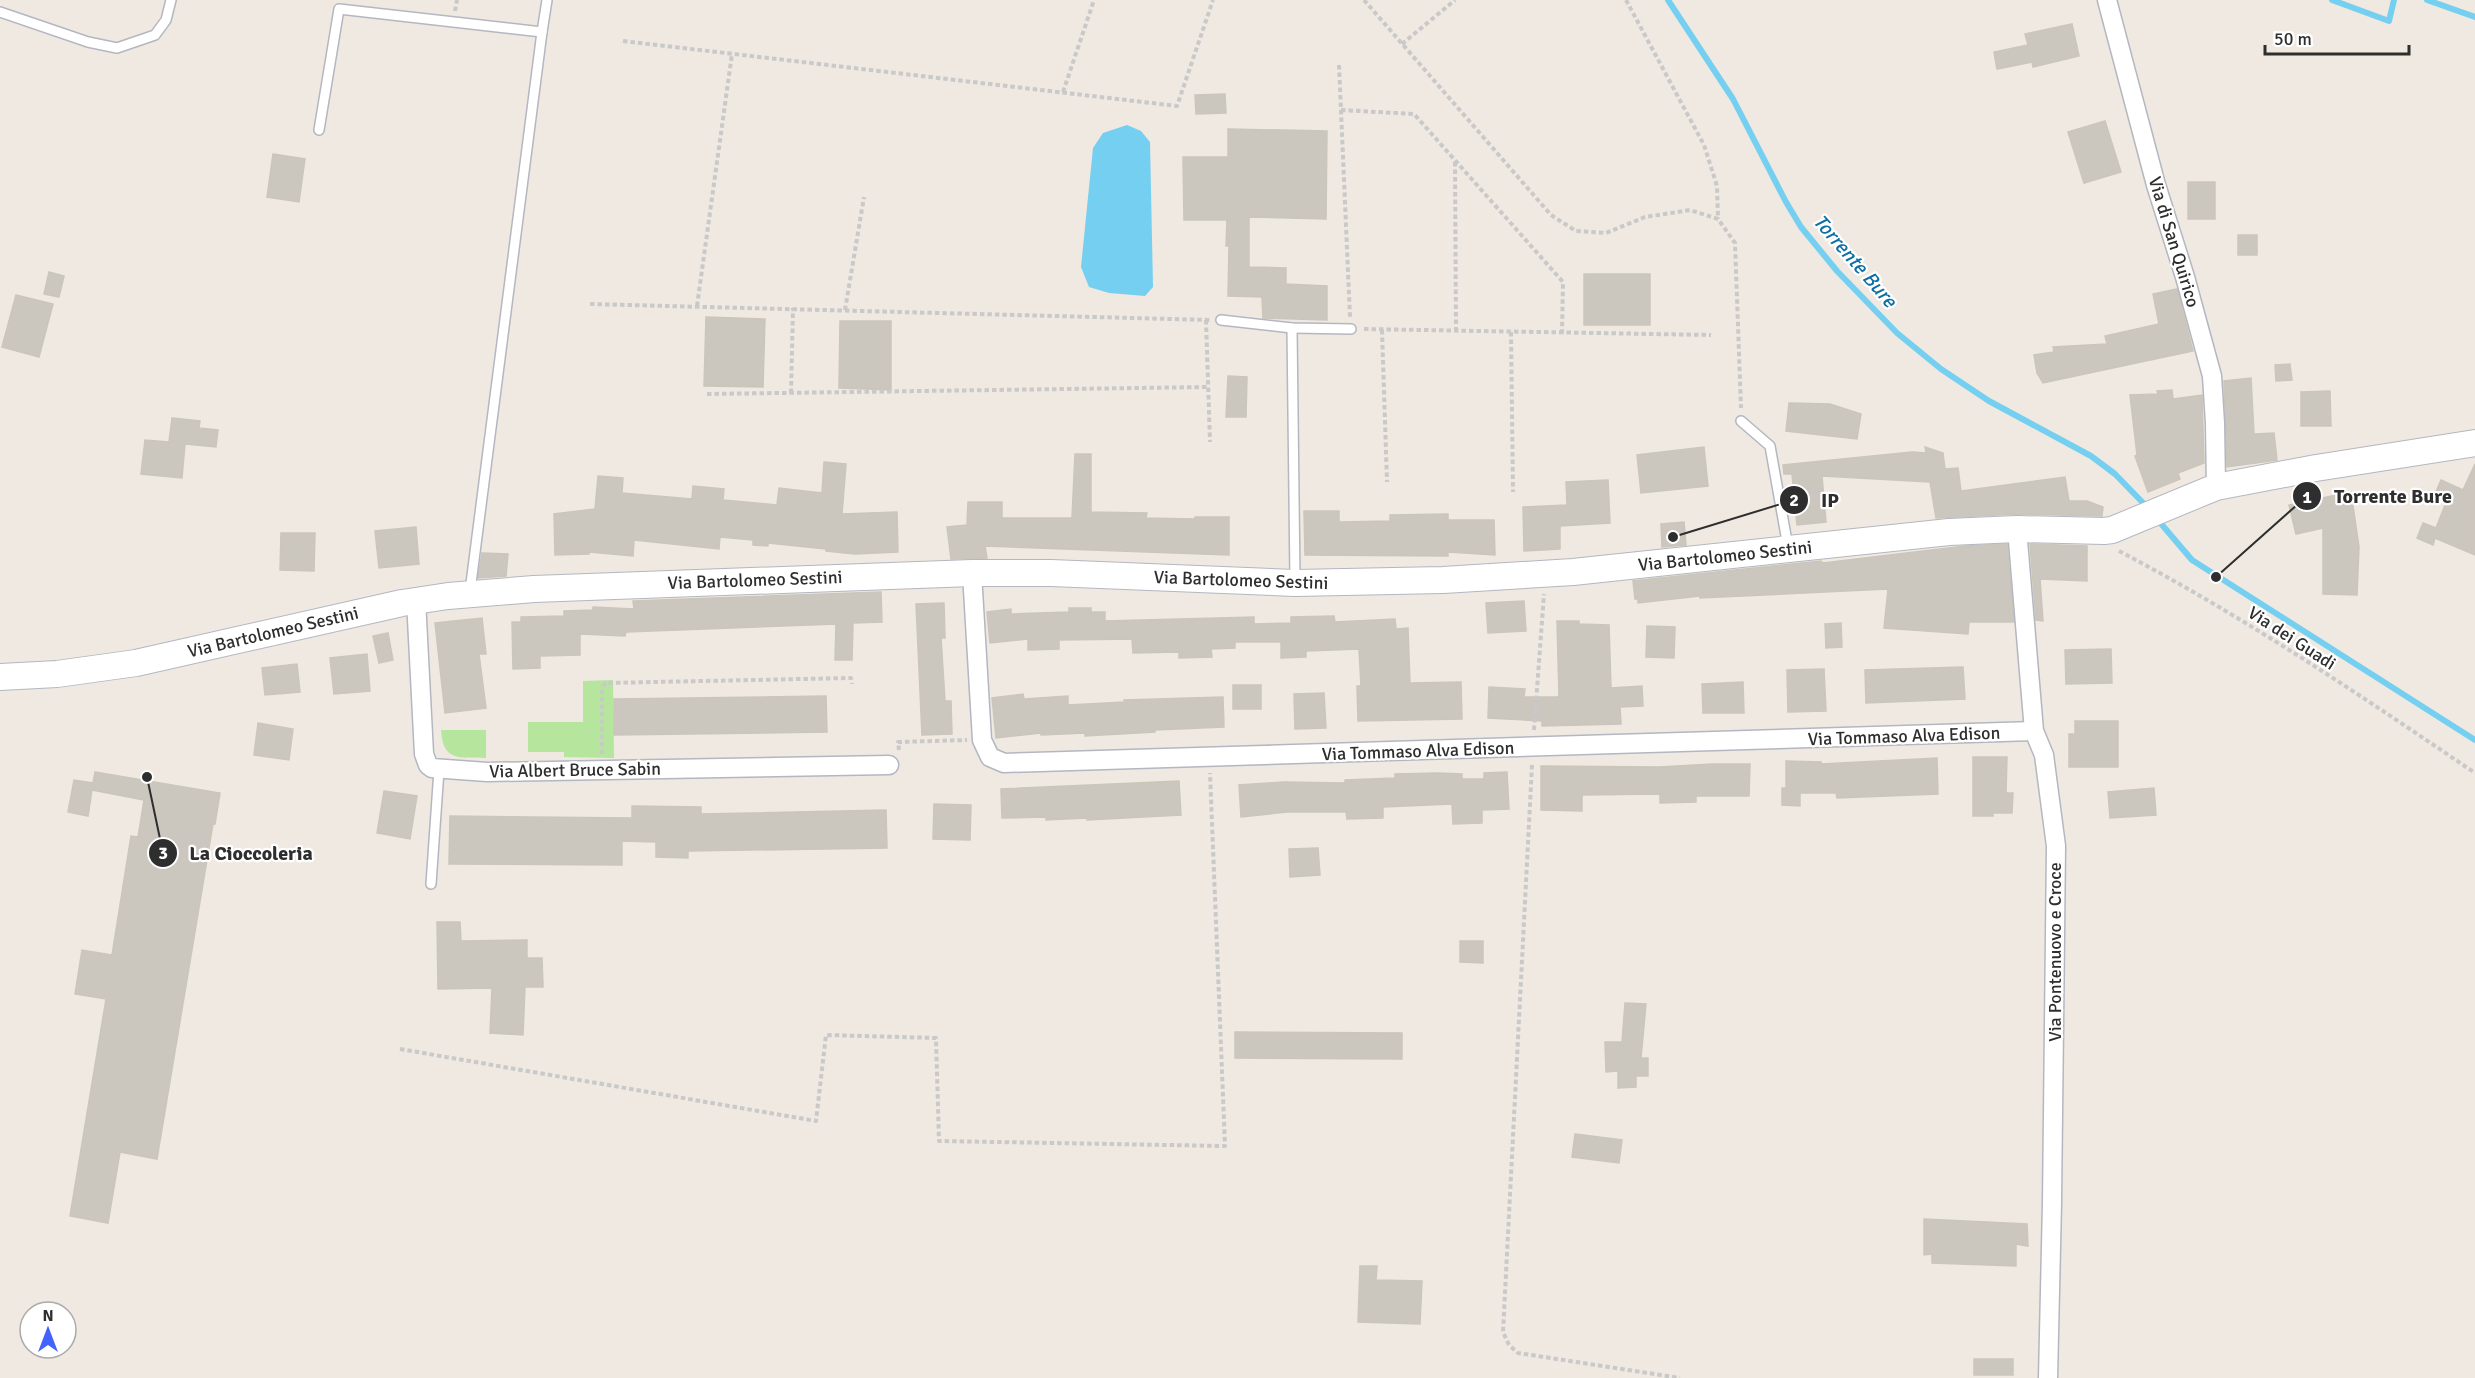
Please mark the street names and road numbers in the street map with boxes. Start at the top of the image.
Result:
street label: Via di San Quirico [2144,174,2204,310]
street label: Via Bartolomeo Sestini [1637,536,1813,576]
street label: Via Bartolomeo Sestini [667,566,843,594]
street label: Via Bartolomeo Sestini [1153,566,1329,594]
street label: Via dei Guadi [2244,601,2340,675]
street label: Via Bartolomeo Sestini [185,602,361,662]
street label: Via Tommaso Alva Edison [1807,722,2001,750]
street label: Via Tommaso Alva Edison [1321,737,1515,765]
street label: Via Albert Bruce Sabin [489,758,661,782]
street label: Via Pontenuovo e Croce [2044,862,2066,1042]

